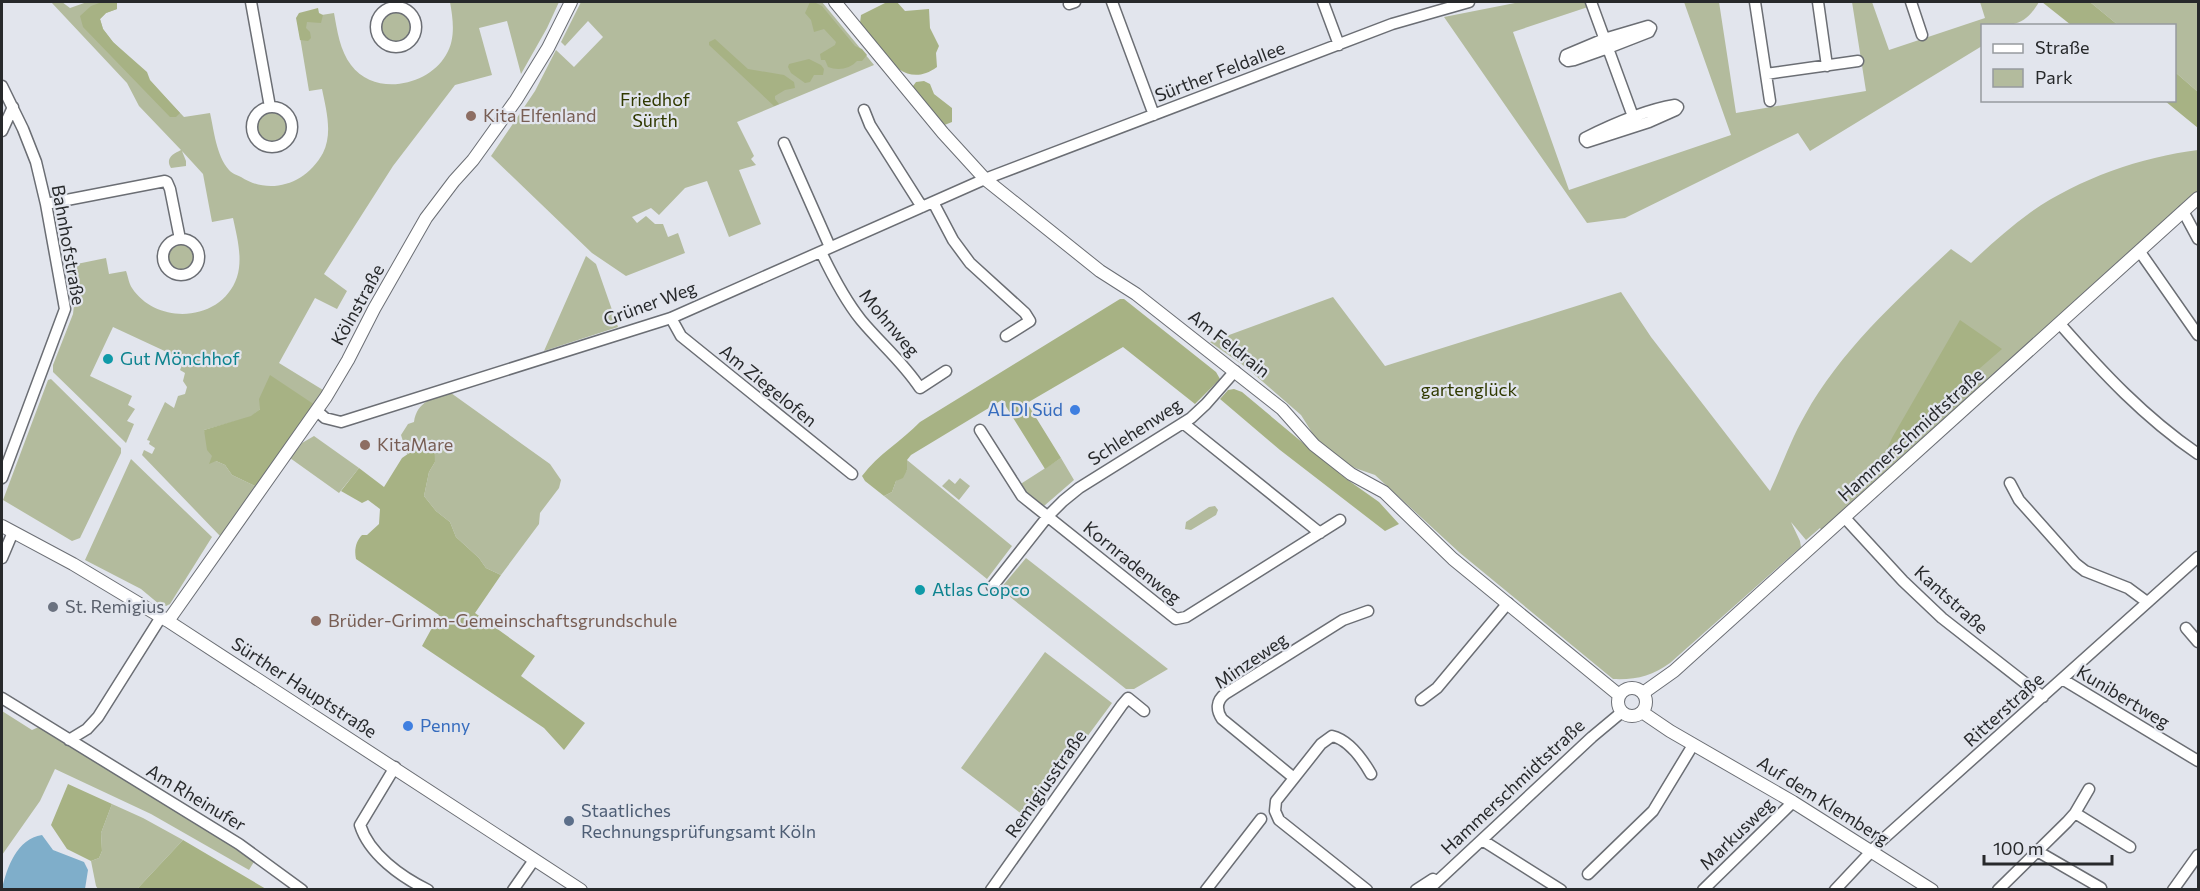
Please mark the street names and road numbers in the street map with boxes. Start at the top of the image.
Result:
street label: Sürther Feldallee [1151,36,1288,106]
street label: Bahnhofstraße [48,183,90,307]
street label: Kölnstraße [326,260,388,349]
street label: Grüner Weg [600,276,699,330]
street label: Mohnweg [855,284,925,361]
street label: Am Feldrain [1184,305,1275,382]
street label: Am Ziegelofen [716,339,822,431]
street label: Hammerschmidtstraße [1833,363,1988,506]
street label: Schlehenweg [1084,393,1186,470]
street label: Kornradenweg [1079,516,1186,609]
street label: Kantstraße [1910,560,1993,638]
street label: Minzeweg [1210,628,1291,693]
street label: Sürther Hauptstraße [228,632,381,742]
street label: Kunibertweg [2073,660,2174,733]
street label: Ritterstraße [1959,668,2048,751]
street label: Hammerschmidtstraße [1436,714,1589,859]
street label: Remigiusstraße [1000,725,1090,841]
street label: Auf dem Klemberg [1754,751,1894,850]
street label: Am Rheinufer [143,759,250,835]
street label: Markusweg [1695,792,1778,874]

